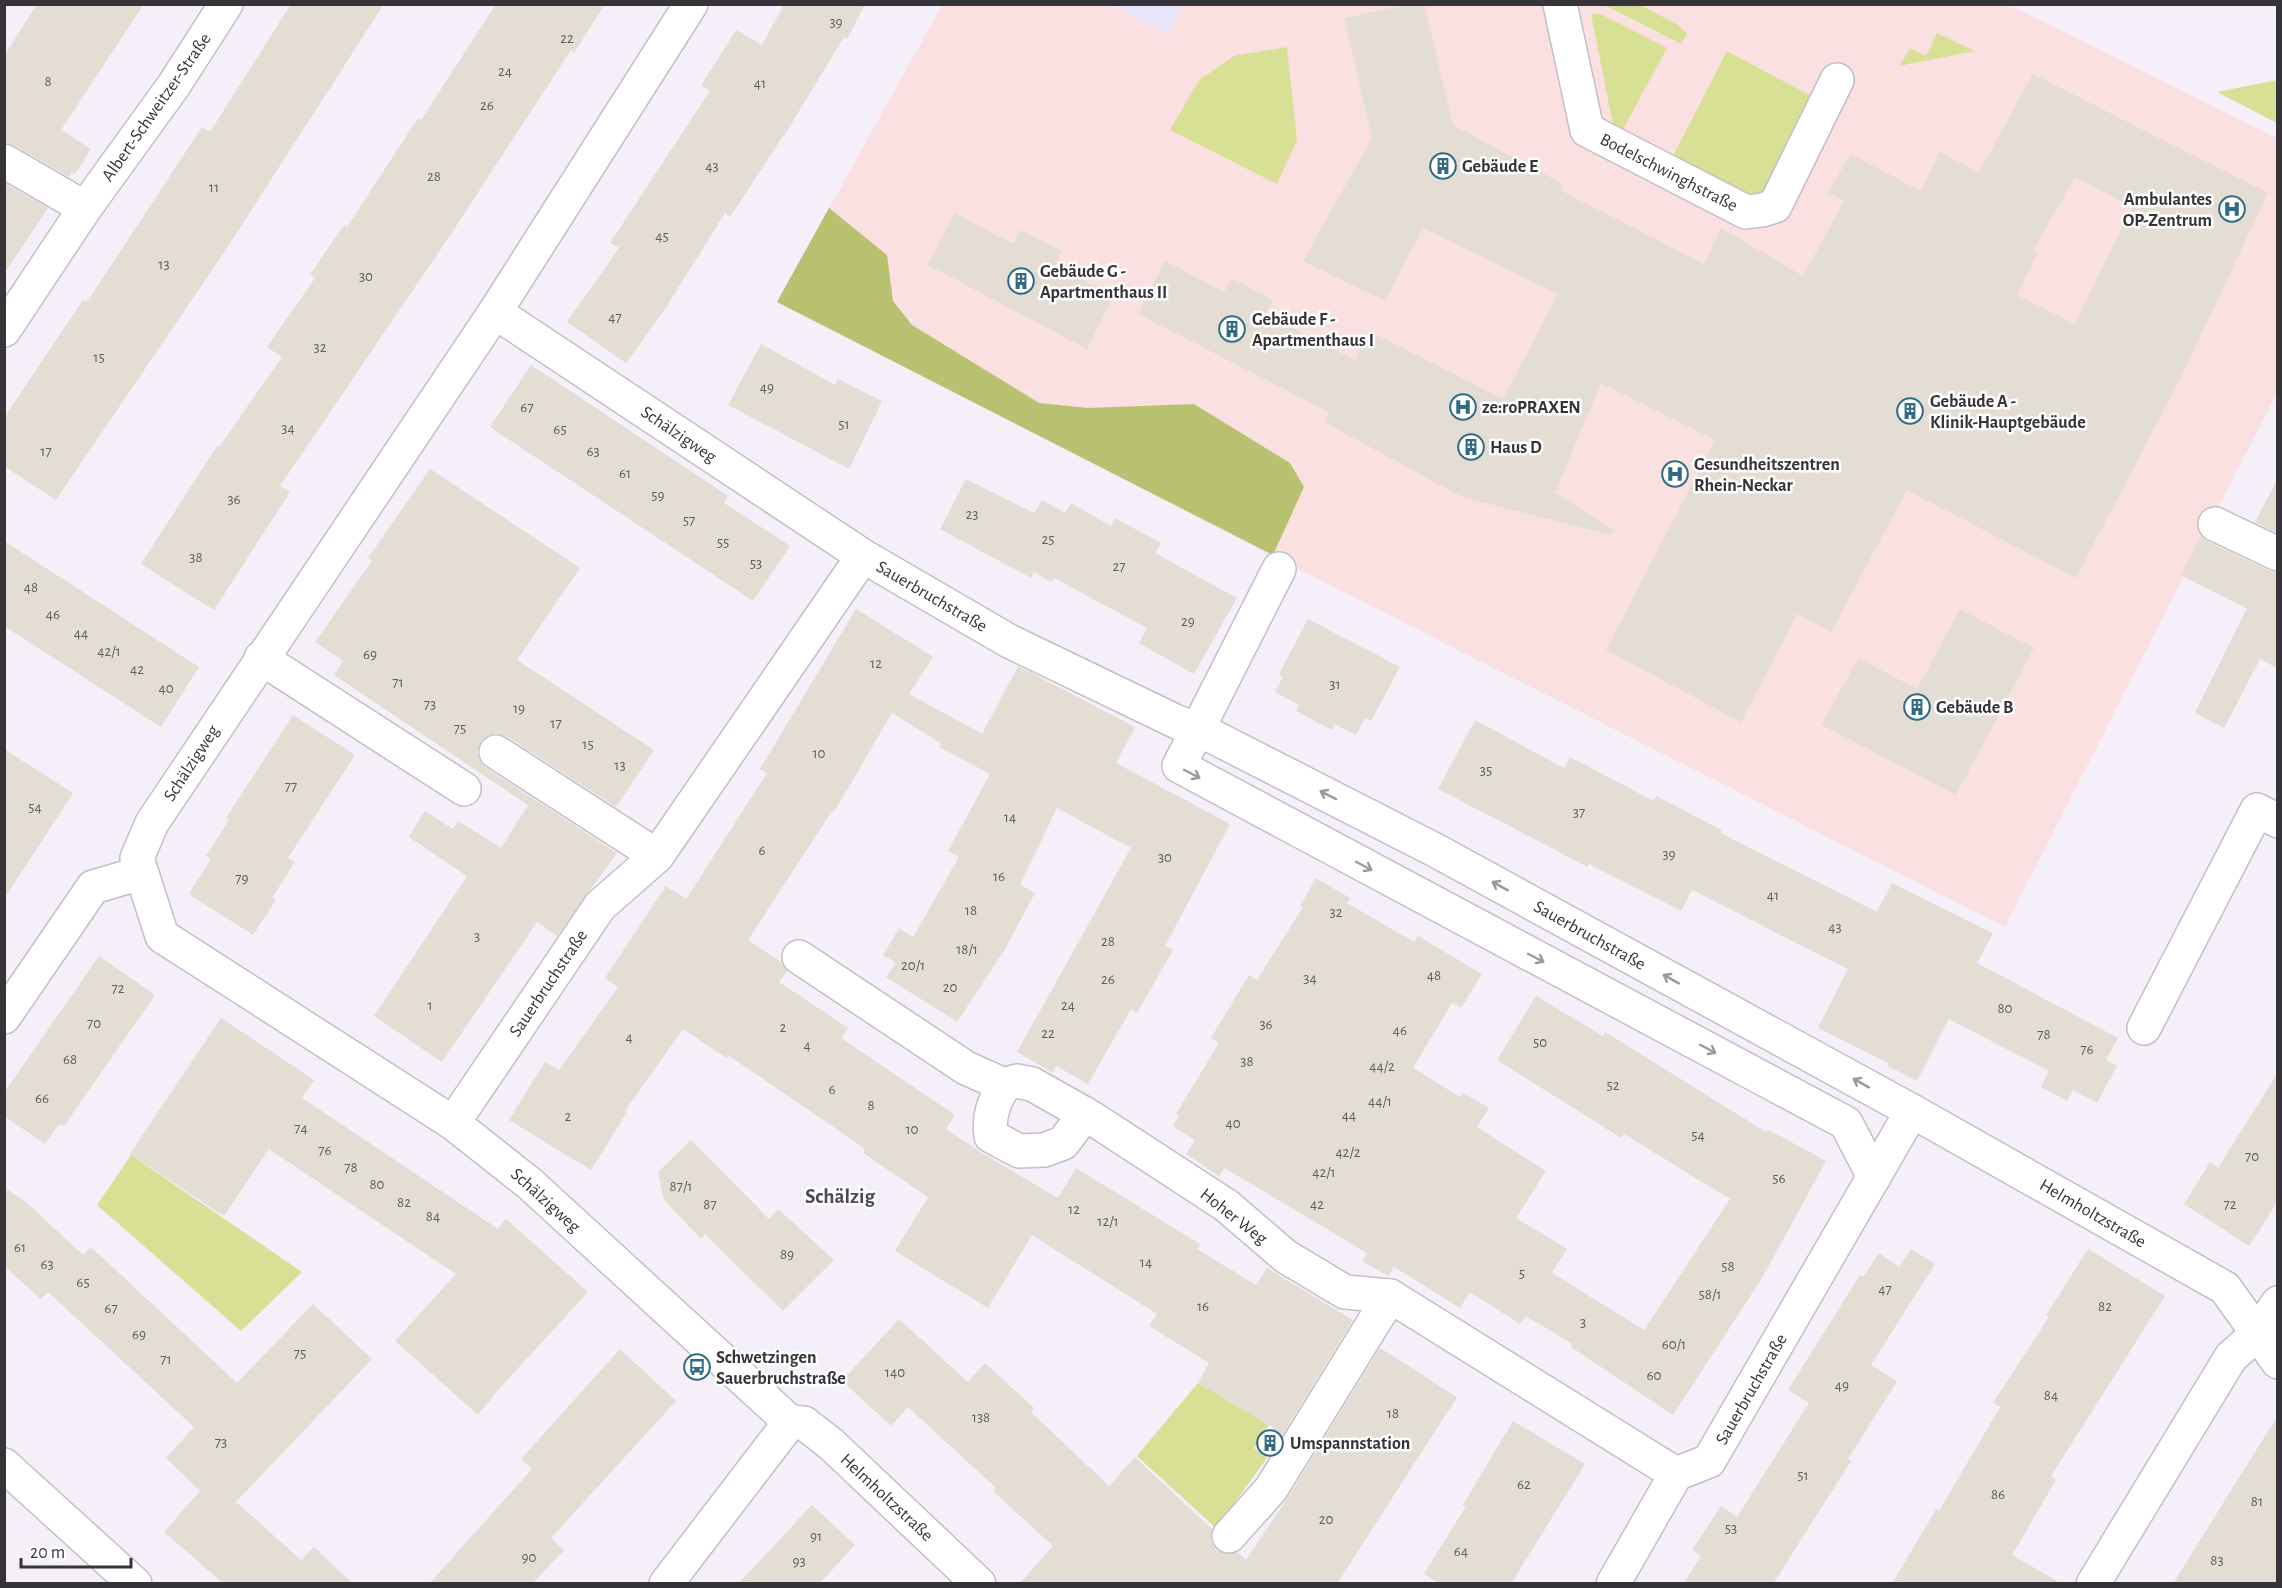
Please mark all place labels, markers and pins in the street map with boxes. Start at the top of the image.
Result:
building icon: Gebäude E [1428,151,1458,181]
place label: Gebäude E [1462,158,1538,176]
place label: Ambulantes OP-Zentrum [2123,191,2212,230]
hospital icon: Ambulantes OP-Zentrum [2217,194,2247,224]
place label: Gebäude G - Apartmenthaus II [1040,263,1167,302]
building icon: Gebäude G - Apartmenthaus II [1006,266,1036,296]
place label: Gebäude F - Apartmenthaus I [1252,311,1374,350]
building icon: Gebäude F - Apartmenthaus I [1217,314,1247,344]
hospital icon: ze:roPRAXEN [1448,392,1478,422]
place label: Gebäude A - Klinik-Hauptgebäude [1930,393,2086,432]
building icon: Gebäude A - Klinik-Hauptgebäude [1895,396,1925,426]
place label: ze:roPRAXEN [1482,399,1581,417]
building icon: Haus D [1456,432,1486,462]
place label: Haus D [1490,439,1542,457]
place label: Gesundheitszentren Rhein-Neckar [1694,456,1840,495]
hospital icon: Gesundheitszentren Rhein-Neckar [1660,459,1690,489]
building icon: Gebäude B [1902,692,1932,722]
place label: Gebäude B [1936,699,2013,717]
place label: Schwetzingen Sauerbruchstraße [716,1349,846,1388]
bus stop icon: Schwetzingen Sauerbruchstraße [682,1352,712,1382]
building icon: Umspannstation [1255,1428,1285,1458]
place label: Umspannstation [1290,1435,1410,1453]

